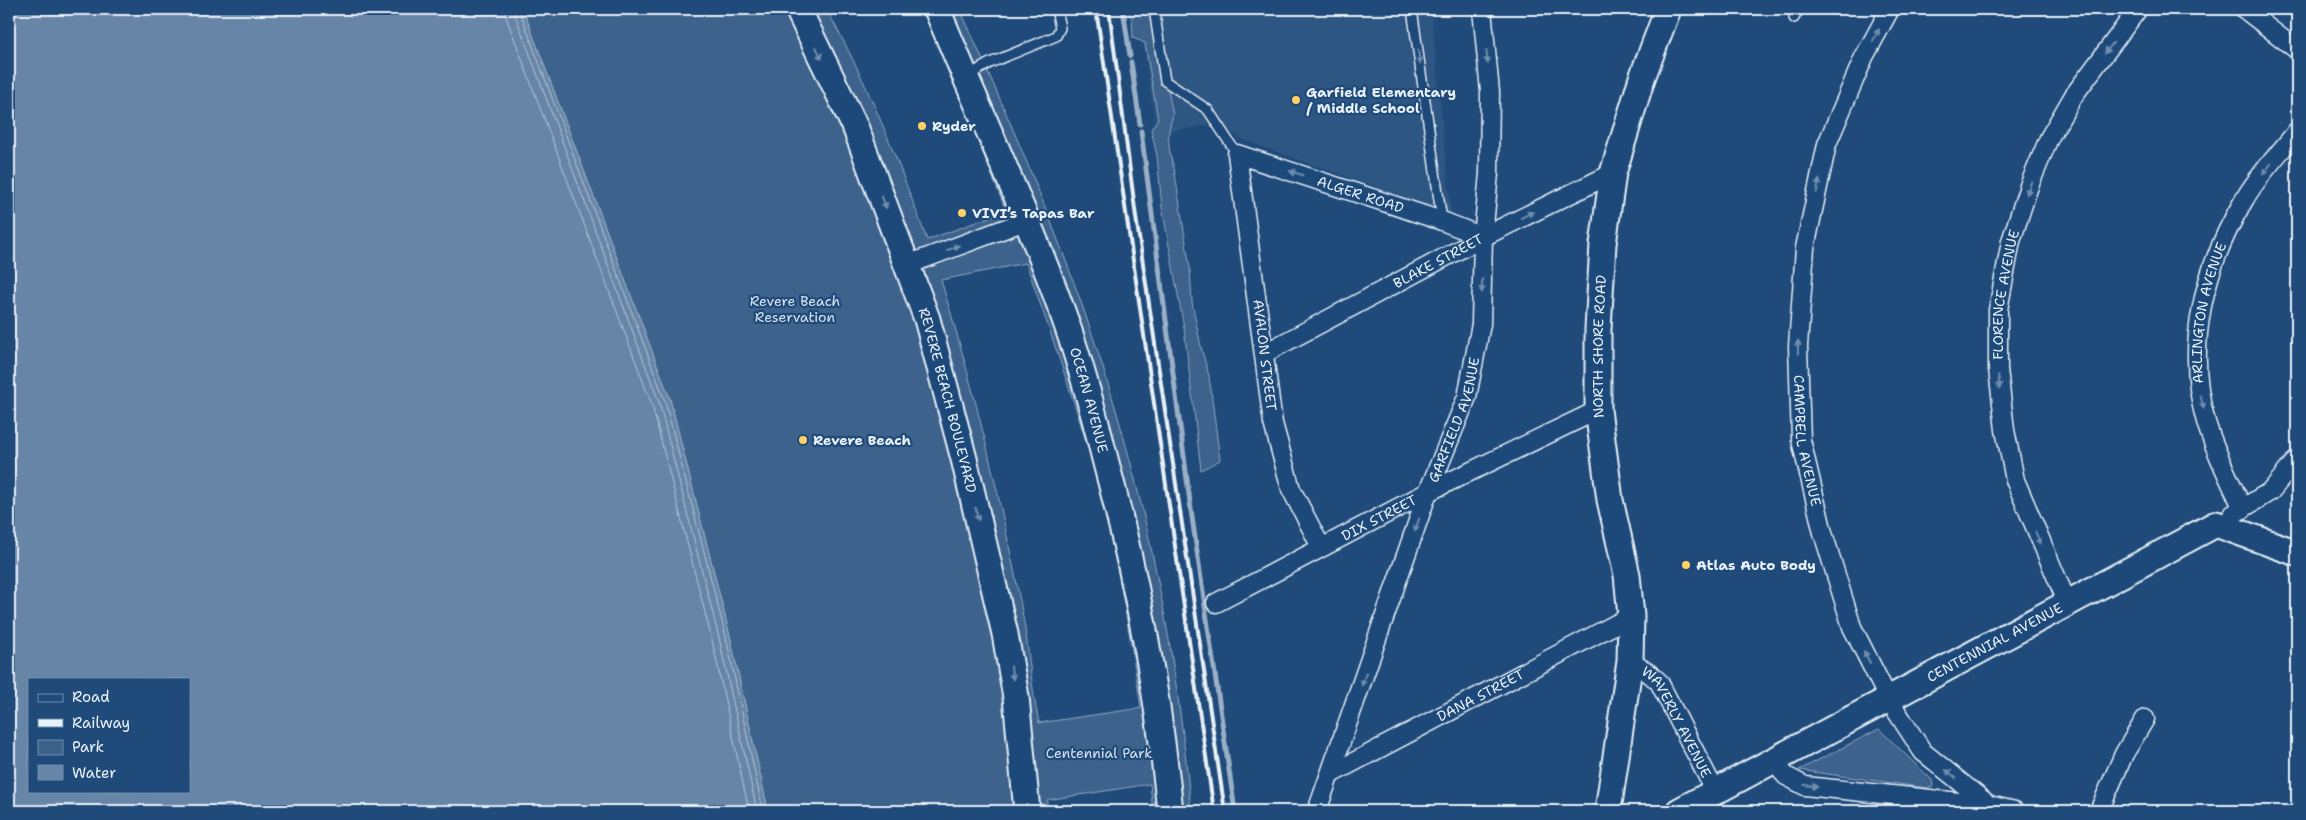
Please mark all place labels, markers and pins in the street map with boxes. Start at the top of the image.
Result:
place label: Garfield Elementary / Middle School [1306,83,1456,117]
marker: Garfield Elementary / Middle School [1290,94,1302,106]
place label: Ryder [932,117,976,135]
marker: Ryder [916,120,928,132]
place label: VIVI’s Tapas Bar [972,204,1095,222]
marker: VIVI’s Tapas Bar [956,207,968,219]
place label: Revere Beach [813,431,911,449]
marker: Revere Beach [797,434,809,446]
place label: Atlas Auto Body [1696,556,1816,574]
marker: Atlas Auto Body [1680,559,1692,571]

